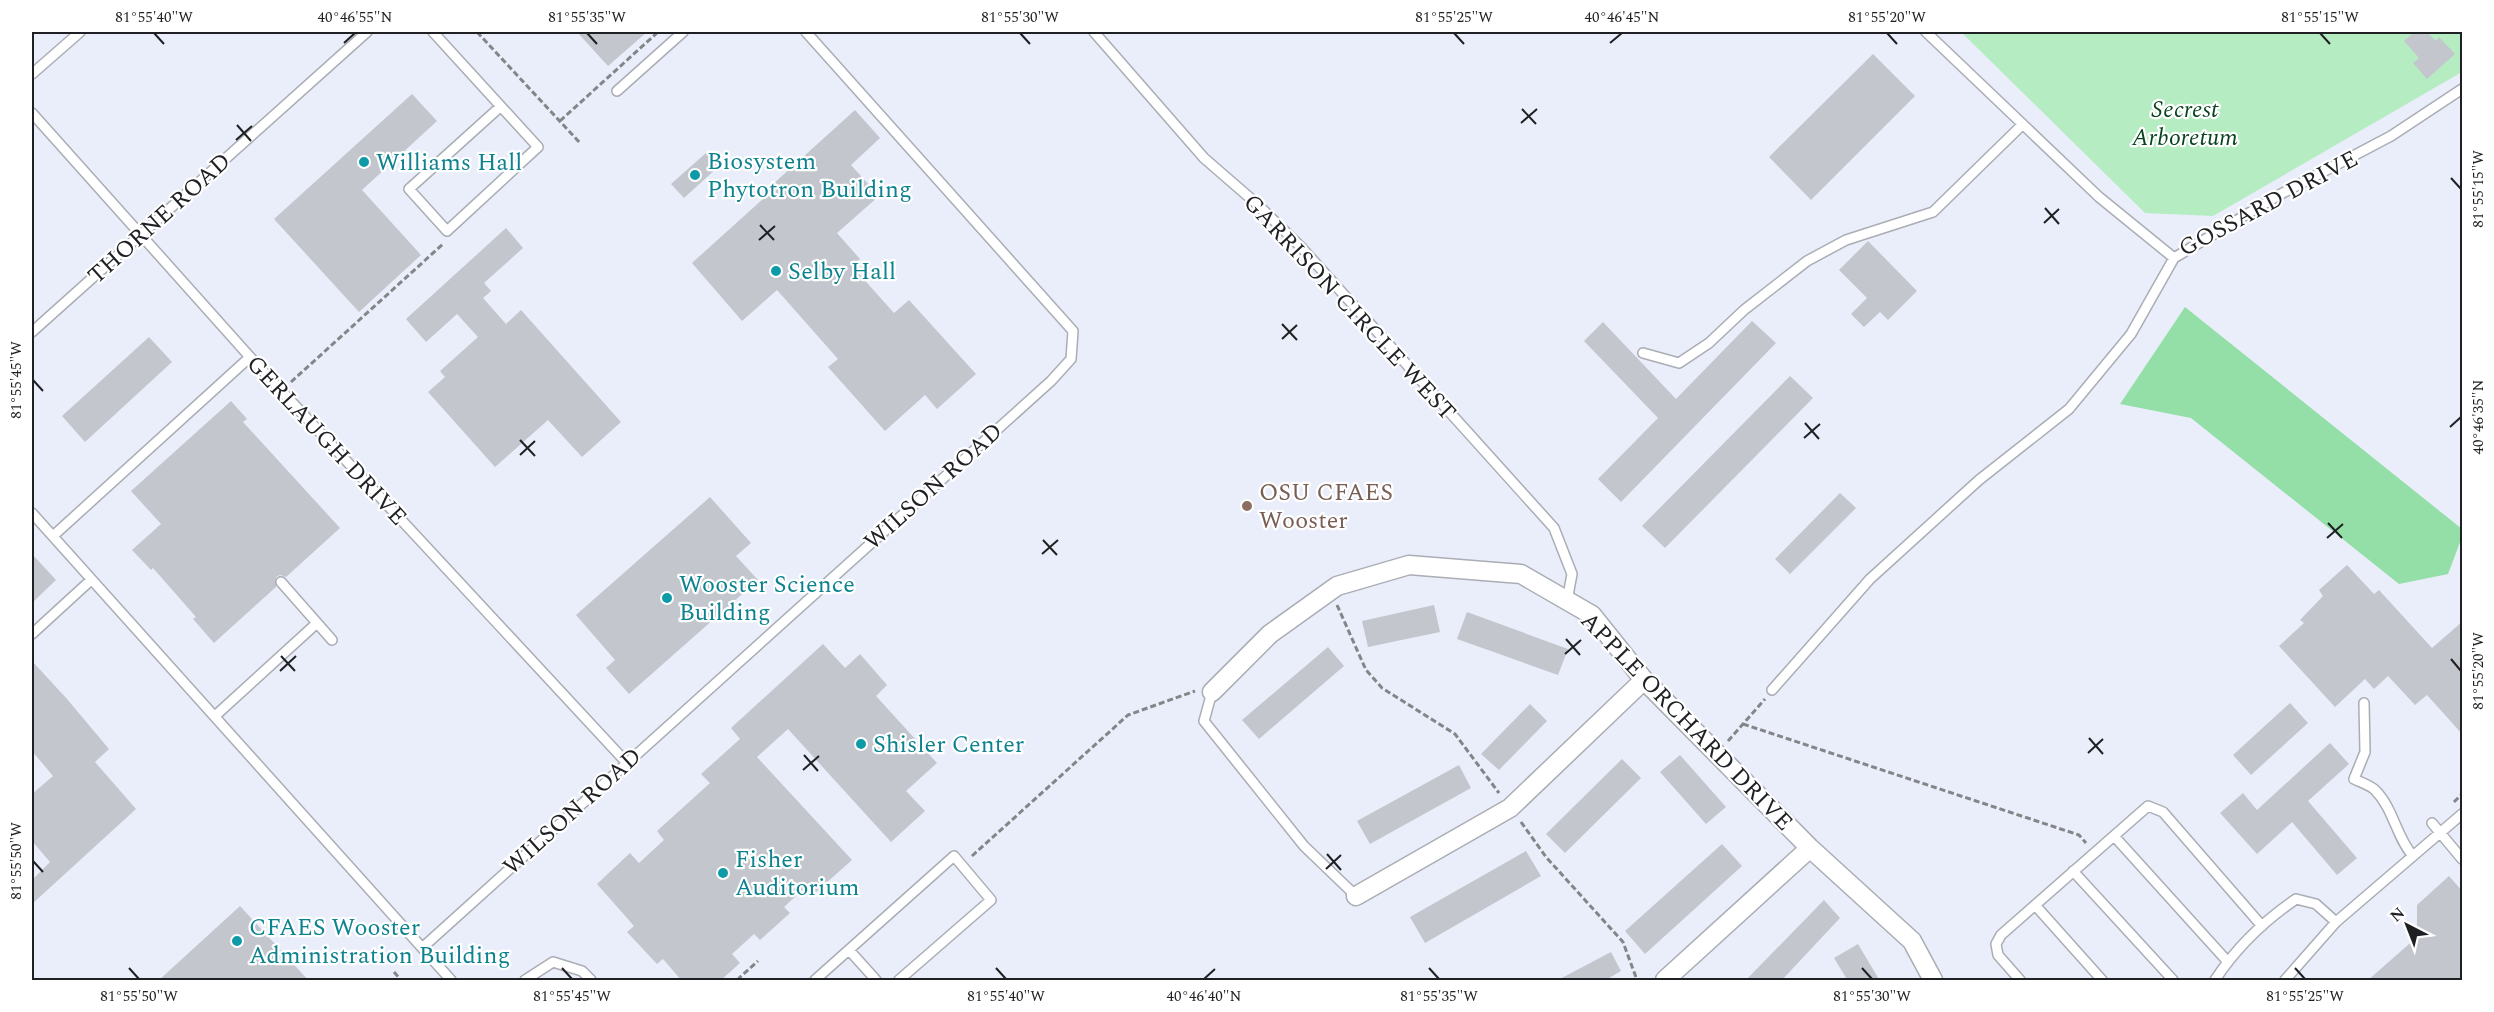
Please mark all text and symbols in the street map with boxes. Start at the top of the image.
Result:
text: 81°55'40"W [115,6,193,29]
text: 40°46'55"N [318,6,393,29]
text: 81°55'35"W [548,6,626,29]
text: 81°55'30"W [981,6,1059,29]
text: 81°55'25"W [1415,6,1493,29]
text: 40°46'45"N [1585,6,1660,29]
text: 81°55'20"W [1848,6,1926,29]
text: 81°55'15"W [2281,6,2359,29]
park label: Secrest Arboretum [2131,92,2238,156]
street label: GOSSARD DRIVE [2172,141,2365,266]
street label: THORNE ROAD [80,144,240,293]
place label: Biosystem Phytotron Building [707,144,912,208]
place label: Williams Hall [376,145,522,181]
text: 81°55'15"W [2467,150,2490,228]
marker: Williams Hall [357,155,371,169]
marker: Biosystem Phytotron Building [688,168,702,182]
street label: GARRISON CIRCLE WEST [1234,186,1464,429]
place label: Selby Hall [788,254,896,290]
marker: Selby Hall [769,264,783,278]
text: 81°55'45"W [5,341,28,419]
street label: GERLAUGH DRIVE [237,347,415,534]
text: 40°46'35"N [2467,379,2490,455]
street label: WILSON ROAD [856,414,1011,559]
place label: OSU CFAES Wooster [1259,475,1393,539]
marker: OSU CFAES Wooster [1240,499,1254,513]
place label: Wooster Science Building [679,567,855,631]
marker: Wooster Science Building [660,591,674,605]
street label: APPLE ORCHARD DRIVE [1572,604,1801,840]
text: 81°55'20"W [2467,632,2490,710]
place label: Shisler Center [873,727,1024,763]
marker: Shisler Center [854,737,868,751]
street label: WILSON ROAD [495,739,650,884]
text: 81°55'50"W [5,822,28,900]
place label: Fisher Auditorium [735,842,860,906]
marker: Fisher Auditorium [716,866,730,880]
north arrow [2377,895,2437,955]
text: N [2385,901,2411,928]
place label: CFAES Wooster Administration Building [249,910,510,974]
marker: CFAES Wooster Administration Building [230,934,244,948]
text: 81°55'50"W [100,985,178,1008]
text: 81°55'45"W [533,985,611,1008]
text: 81°55'40"W [967,985,1045,1008]
text: 40°46'40"N [1167,985,1242,1008]
text: 81°55'35"W [1400,985,1478,1008]
text: 81°55'30"W [1833,985,1911,1008]
text: 81°55'25"W [2266,985,2344,1008]

